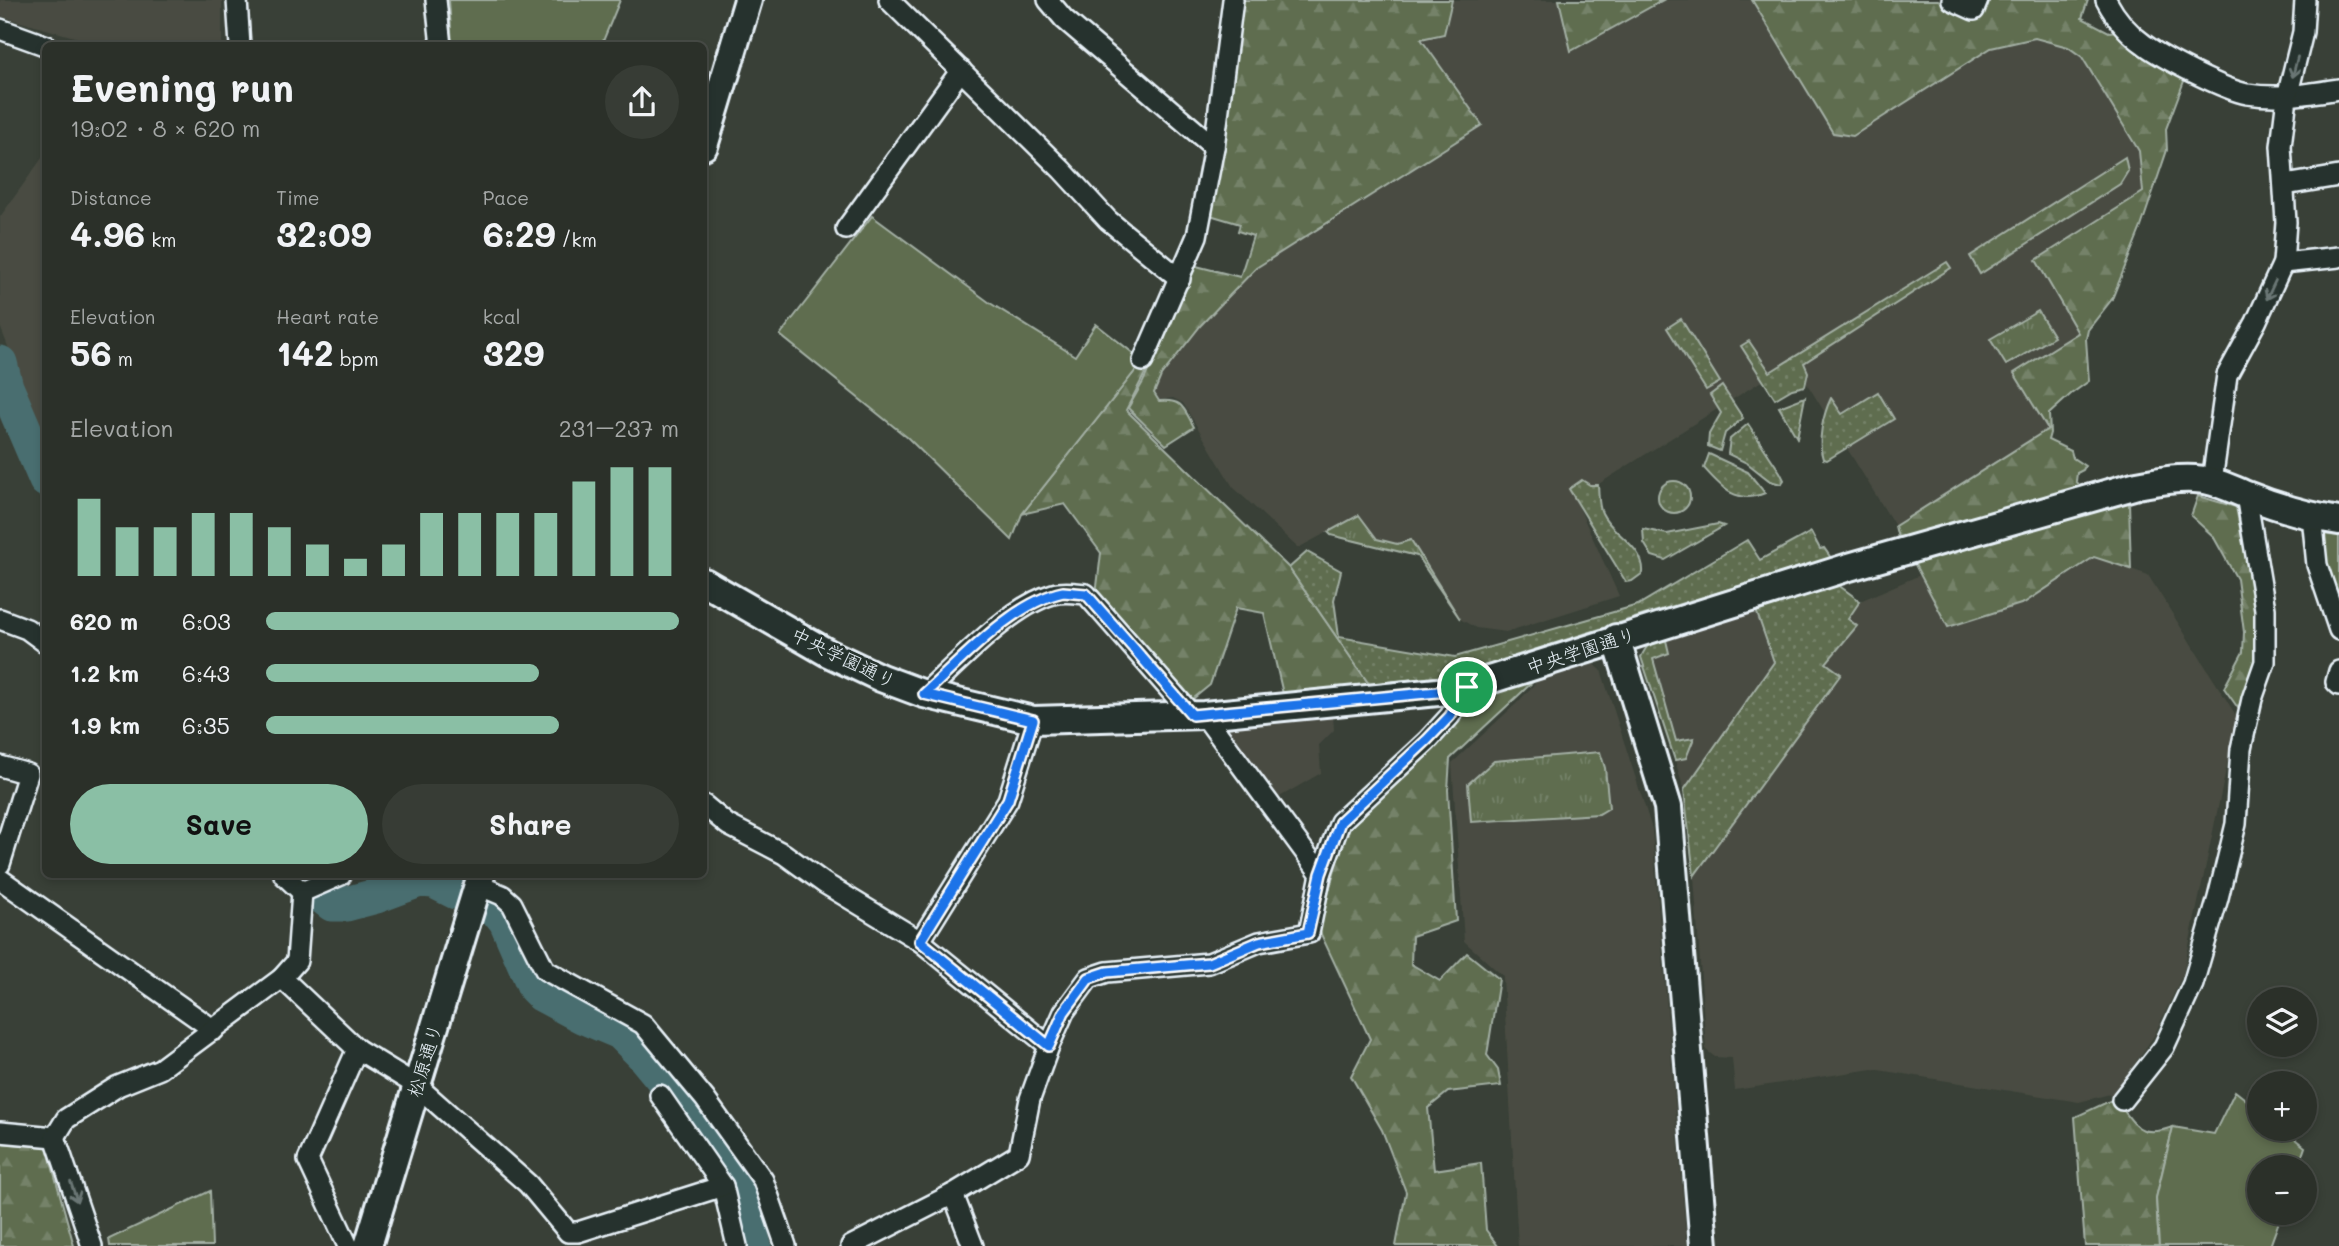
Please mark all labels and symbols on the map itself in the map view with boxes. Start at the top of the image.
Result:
one-way arrow [2287,55,2301,78]
one-way arrow [2264,279,2277,300]
street label: 中央学園通り [1523,620,1639,680]
street label: 中央学園通り [787,621,901,693]
pin [1437,657,1497,717]
street label: 松原通り [401,1020,447,1100]
one-way arrow [69,1180,81,1202]

